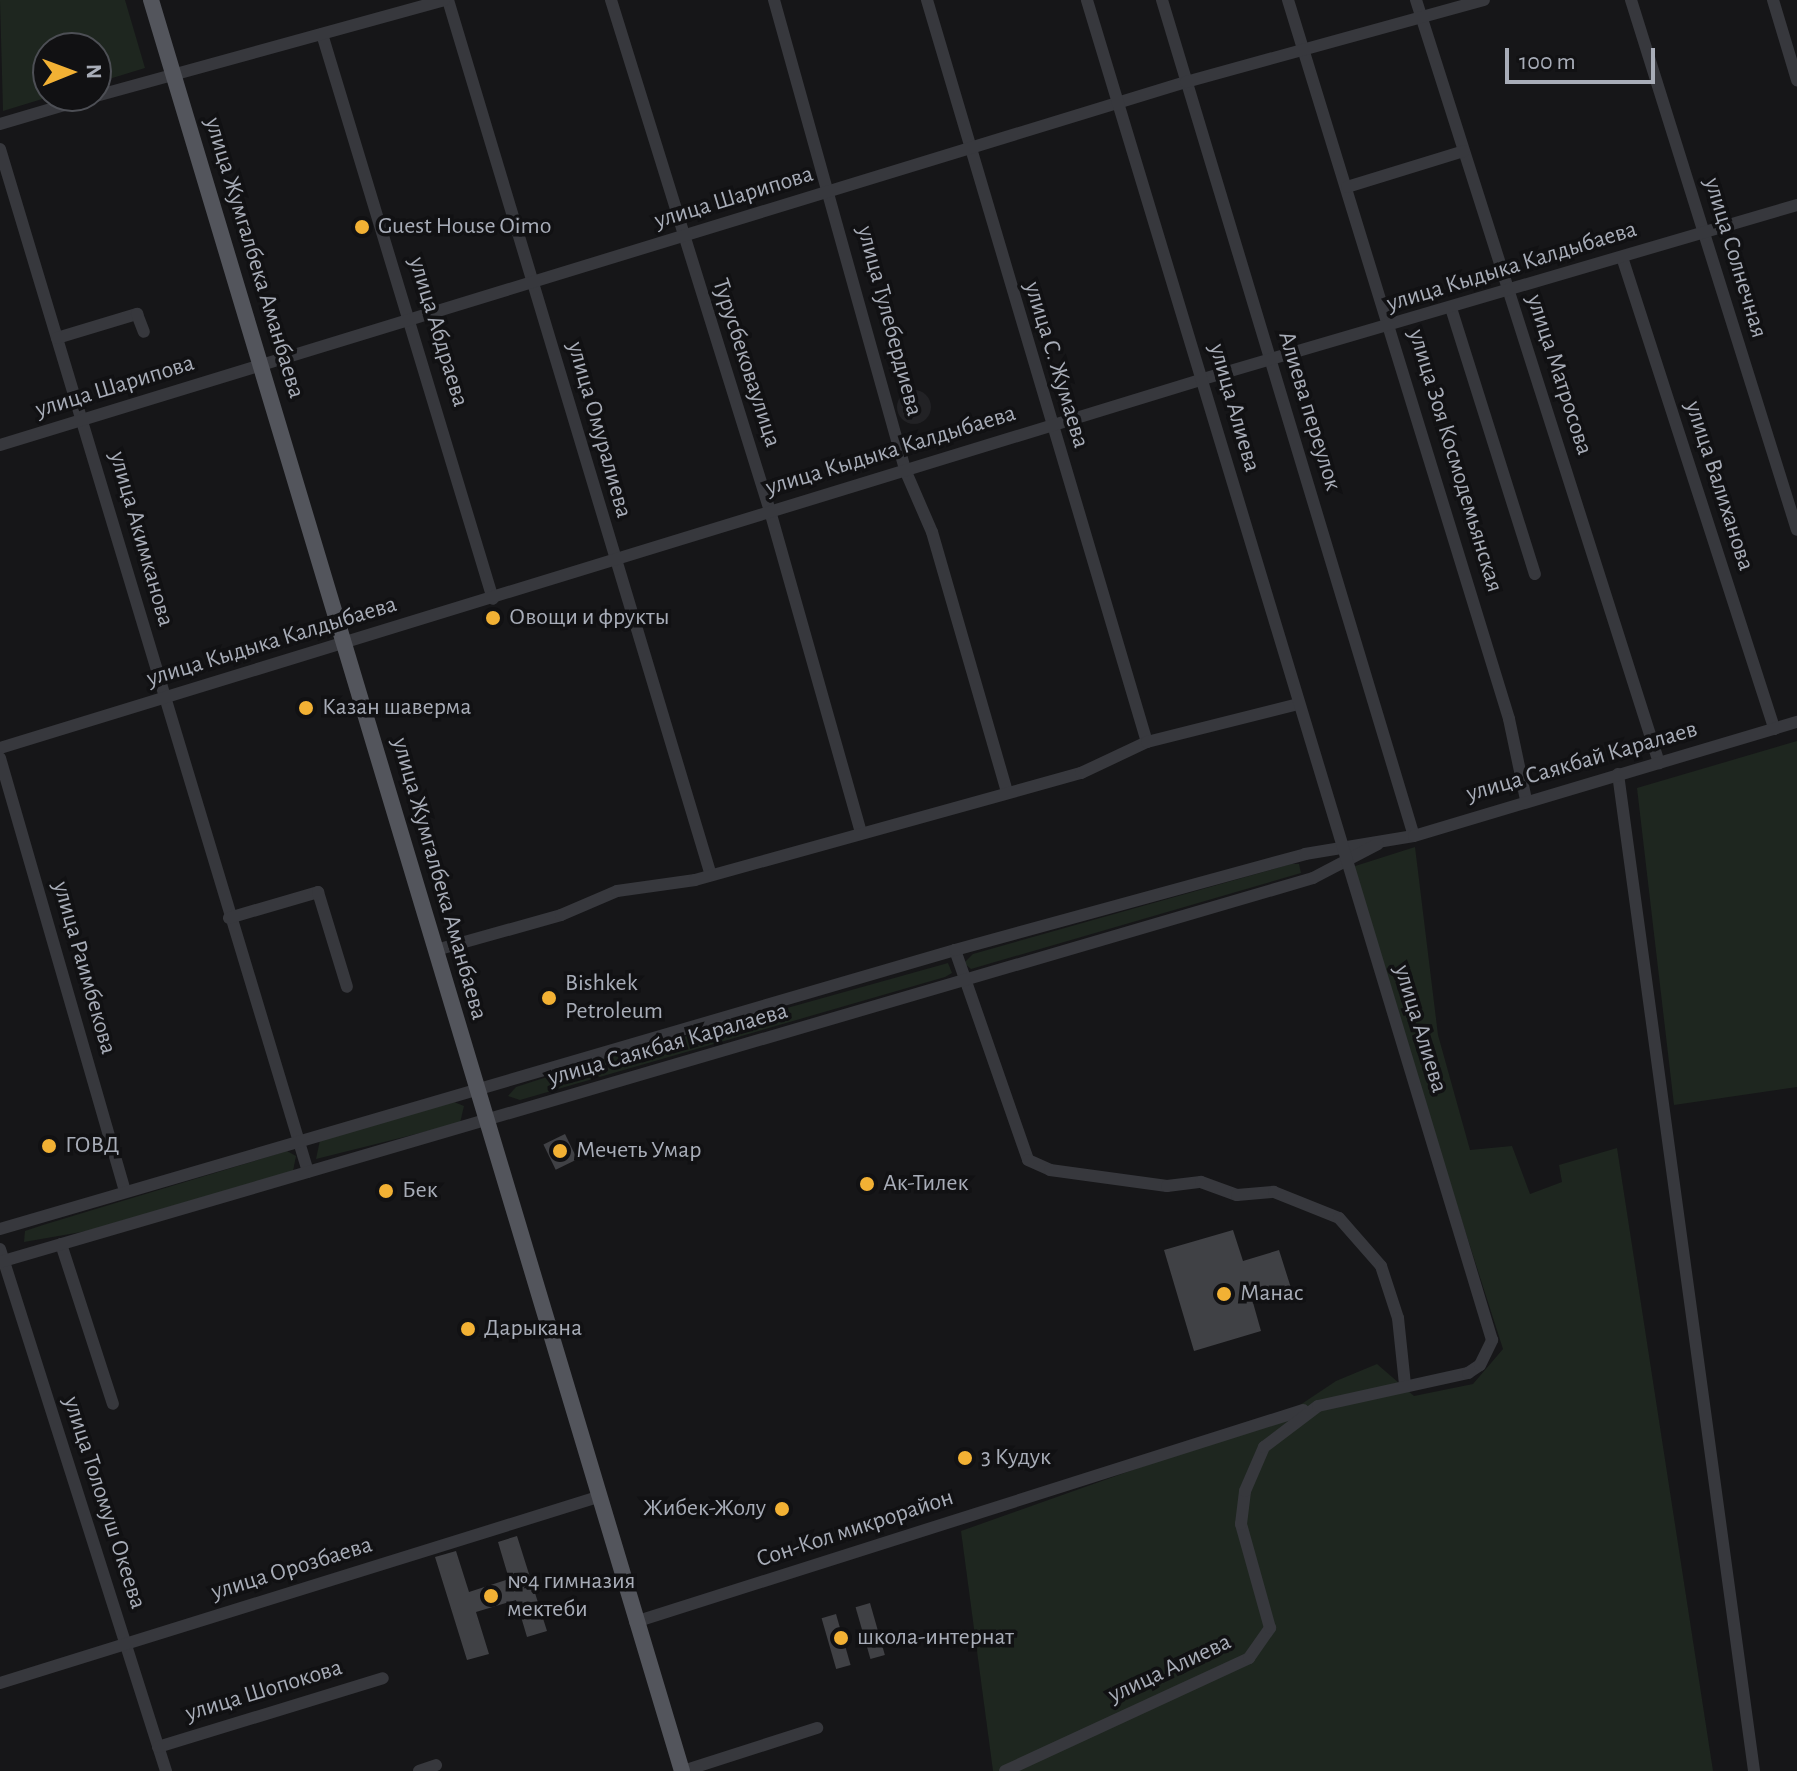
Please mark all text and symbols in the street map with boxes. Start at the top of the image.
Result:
north arrow [32,32,112,112]
scale bar [1509,32,1659,82]
text: 100 m [1519,50,1576,74]
text: N [83,64,105,79]
street label: улица Жумгалбека Аманбаева [198,114,310,402]
street label: улица Шарипова [651,160,817,236]
street label: улица Солнечная [1697,174,1773,342]
place label: Guest House Oimo [378,213,552,241]
street label: улица Кыдыка Калдыбаева [1384,215,1640,319]
marker: Guest House Oimo [353,218,371,236]
street label: улица Тулебердиева [850,223,928,419]
street label: улица Абдраева [402,254,474,410]
street label: Турусбековаулица [705,275,787,451]
street label: улица С. Жумаева [1017,278,1095,452]
street label: улица Матросова [1520,291,1598,459]
street label: улица Зоя Космодемьянская [1401,326,1509,596]
street label: Алиева переулок [1271,328,1347,494]
street label: улица Омуралиева [560,339,638,521]
street label: улица Алиева [1202,341,1266,475]
street label: улица Шарипова [32,349,198,425]
street label: улица Валиханова [1678,398,1760,574]
street label: улица Кыдыка Калдыбаева [763,399,1019,503]
street label: улица Акимканова [102,448,180,630]
street label: улица Кыдыка Калдыбаева [144,590,400,694]
place label: Овощи и фрукты [509,604,670,632]
marker: Овощи и фрукты [484,609,502,627]
place label: Казан шаверма [322,694,471,722]
marker: Казан шаверма [297,699,315,717]
street label: улица Саякбай Каралаев [1463,715,1701,809]
street label: улица Жумгалбека Аманбаева [385,735,493,1023]
street label: улица Раимбекова [46,878,122,1058]
street label: улица Алиева [1387,962,1453,1096]
place label: Bishkek Petroleum [565,970,663,1026]
marker: Bishkek Petroleum [540,989,558,1007]
street label: улица Саякбая Каралаева [545,997,791,1093]
place label: ГОВД [65,1132,120,1160]
marker: ГОВД [40,1137,58,1155]
place label: Мечеть Умар [576,1137,701,1165]
marker: Мечеть Умар [551,1142,569,1160]
place label: Ак-Тилек [883,1170,969,1198]
marker: Ак-Тилек [858,1175,876,1193]
place label: Бек [402,1177,438,1205]
marker: Бек [377,1182,395,1200]
place label: Манас [1240,1280,1304,1308]
marker: Манас [1215,1285,1233,1303]
place label: Дарыкана [484,1315,582,1343]
marker: Дарыкана [459,1320,477,1338]
street label: улица Толомуш Океева [56,1393,152,1613]
place label: 3 Кудук [981,1444,1051,1472]
marker: 3 Кудук [956,1449,974,1467]
street label: Сон-Кол микрорайон [753,1484,957,1574]
place label: Жибек-Жолу [643,1495,766,1523]
marker: Жибек-Жолу [773,1500,791,1518]
street label: улица Орозбаева [208,1531,376,1607]
place label: №4 гимназия мектеби [507,1568,636,1624]
marker: №4 гимназия мектеби [482,1587,500,1605]
place label: школа-интернат [857,1624,1014,1652]
street label: улица Алиева [1104,1628,1236,1710]
marker: школа-интернат [832,1629,850,1647]
street label: улица Шопокова [182,1653,346,1729]

